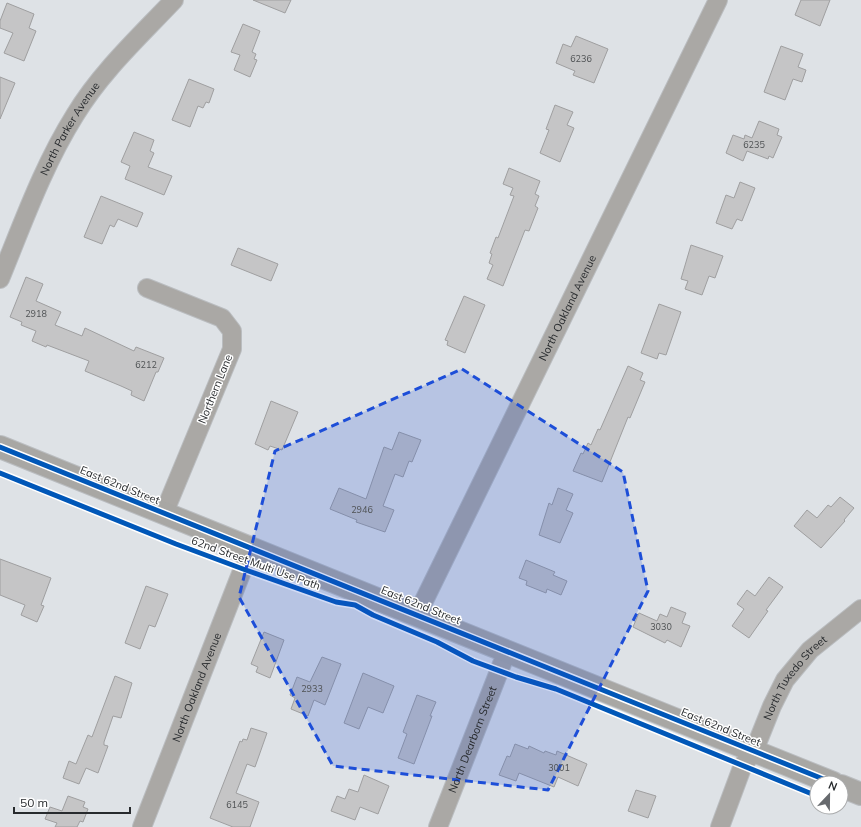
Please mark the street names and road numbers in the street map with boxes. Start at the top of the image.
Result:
street label: North Parker Avenue [37,79,103,178]
street label: North Oakland Avenue [535,253,599,363]
street label: Northern Lane [195,352,235,426]
street label: East 62nd Street [78,463,162,507]
street label: 62nd Street Multi Use Path [190,533,322,593]
street label: East 62nd Street [379,583,463,627]
street label: North Oakland Avenue [169,631,224,744]
street label: North Tuxedo Street [760,632,830,722]
street label: North Dearborn Street [445,684,500,795]
street label: East 62nd Street [679,705,763,749]

